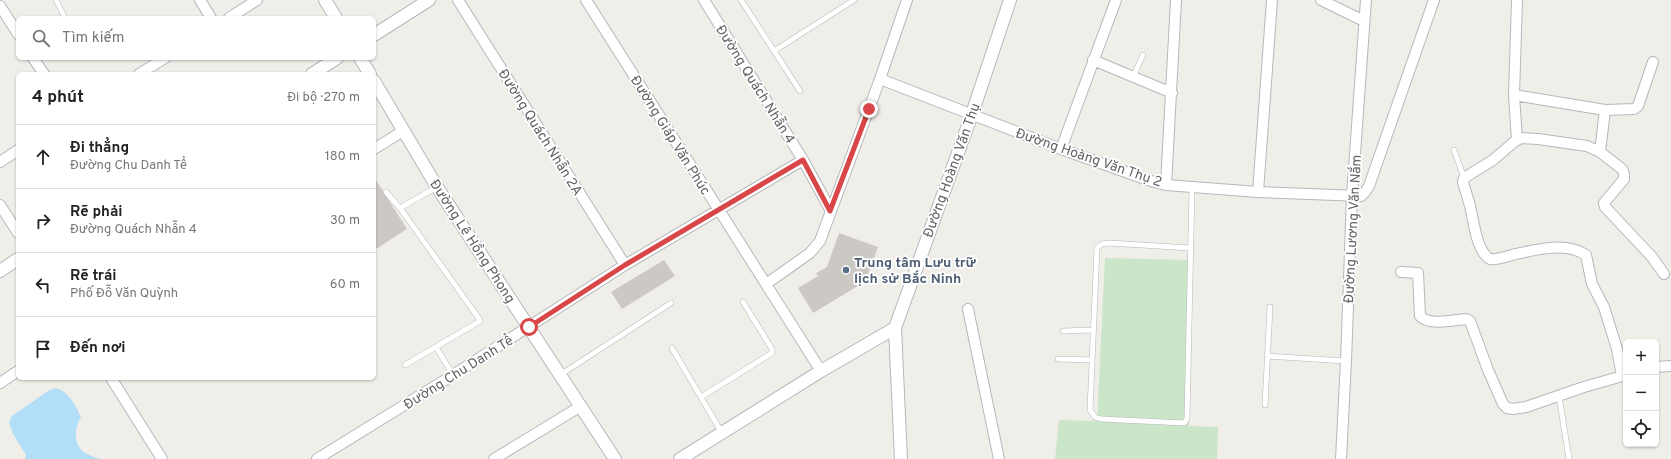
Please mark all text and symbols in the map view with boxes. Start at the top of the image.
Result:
search box [16,16,376,60]
street label: Đường Quách Nhẫn 4 [711,22,799,147]
icon: search [30,27,52,49]
text: Tìm kiếm [62,29,124,48]
street label: Đường Quách Nhẫn 2A [494,66,586,199]
street label: Đường Giáp Văn Phúc [626,73,713,199]
text: 4 phút [32,87,84,109]
text: Đi bộ · 270 m [287,90,360,106]
route end [860,100,878,118]
street label: Đường Hoàng Văn Thụ [920,101,985,240]
street label: Đường Hoàng Văn Thụ 2 [1013,125,1164,191]
text: Đi thẳng [70,139,129,158]
icon: ahead [32,146,54,168]
text: 180 m [325,149,360,165]
street label: Đường Lương Văn Nắm [1340,154,1366,304]
text: Đường Chu Danh Tể [70,158,187,174]
street label: Đường Lê Hồng Phong [425,177,518,307]
text: Rẽ phải [70,203,123,222]
icon: right [32,210,54,232]
text: 30 m [330,213,360,229]
text: Đường Quách Nhẫn 4 [70,222,197,238]
place label: Trung tâm Lưu trữ lịch sử Bắc Ninh [854,255,977,288]
marker: Trung tâm Lưu trữ lịch sử Bắc Ninh [841,265,851,275]
text: Rẽ trái [70,267,117,286]
icon: left [32,274,54,296]
text: 60 m [330,277,360,293]
text: Phố Đỗ Văn Quỳnh [70,286,178,302]
route start [520,318,538,336]
street label: Đường Chu Danh Tể [400,332,517,414]
icon: arrive [32,338,54,360]
text: Đến nơi [70,339,126,358]
map controls [1623,339,1659,447]
button: + [1623,339,1659,375]
button: − [1623,375,1659,411]
button: locate [1623,411,1659,447]

